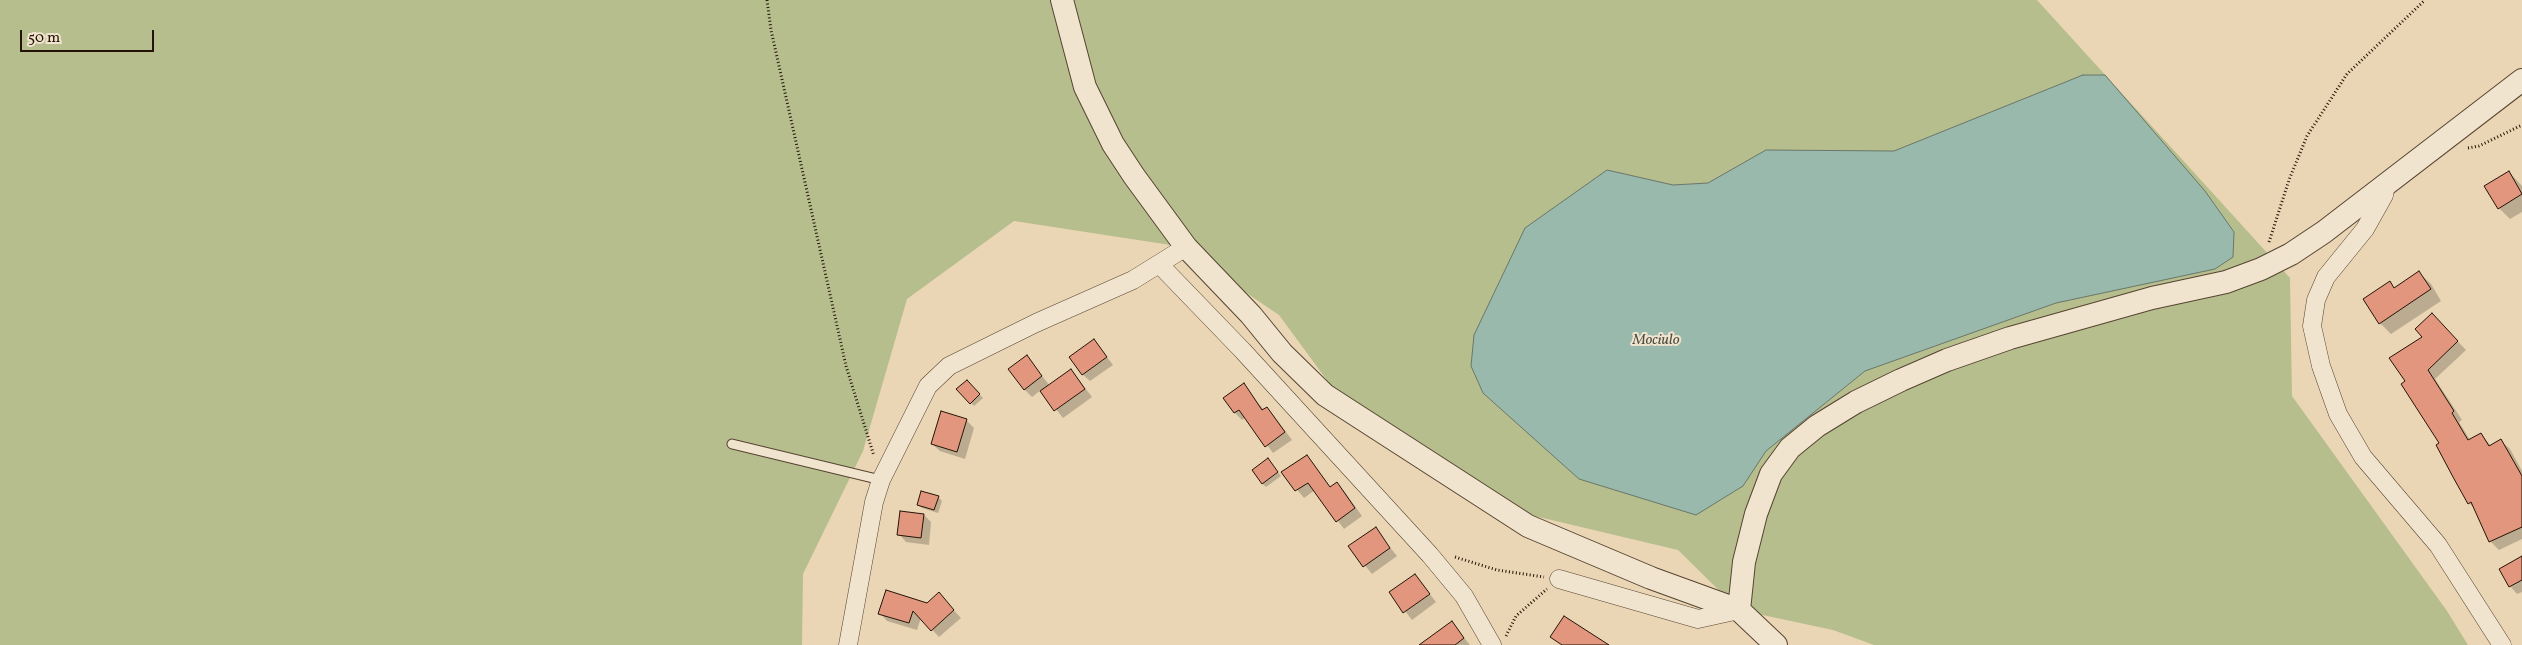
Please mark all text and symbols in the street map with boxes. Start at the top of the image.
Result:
scale bar [22,20,156,52]
text: 50 m [28,28,60,49]
water label: Mociulo [1632,332,1680,350]

